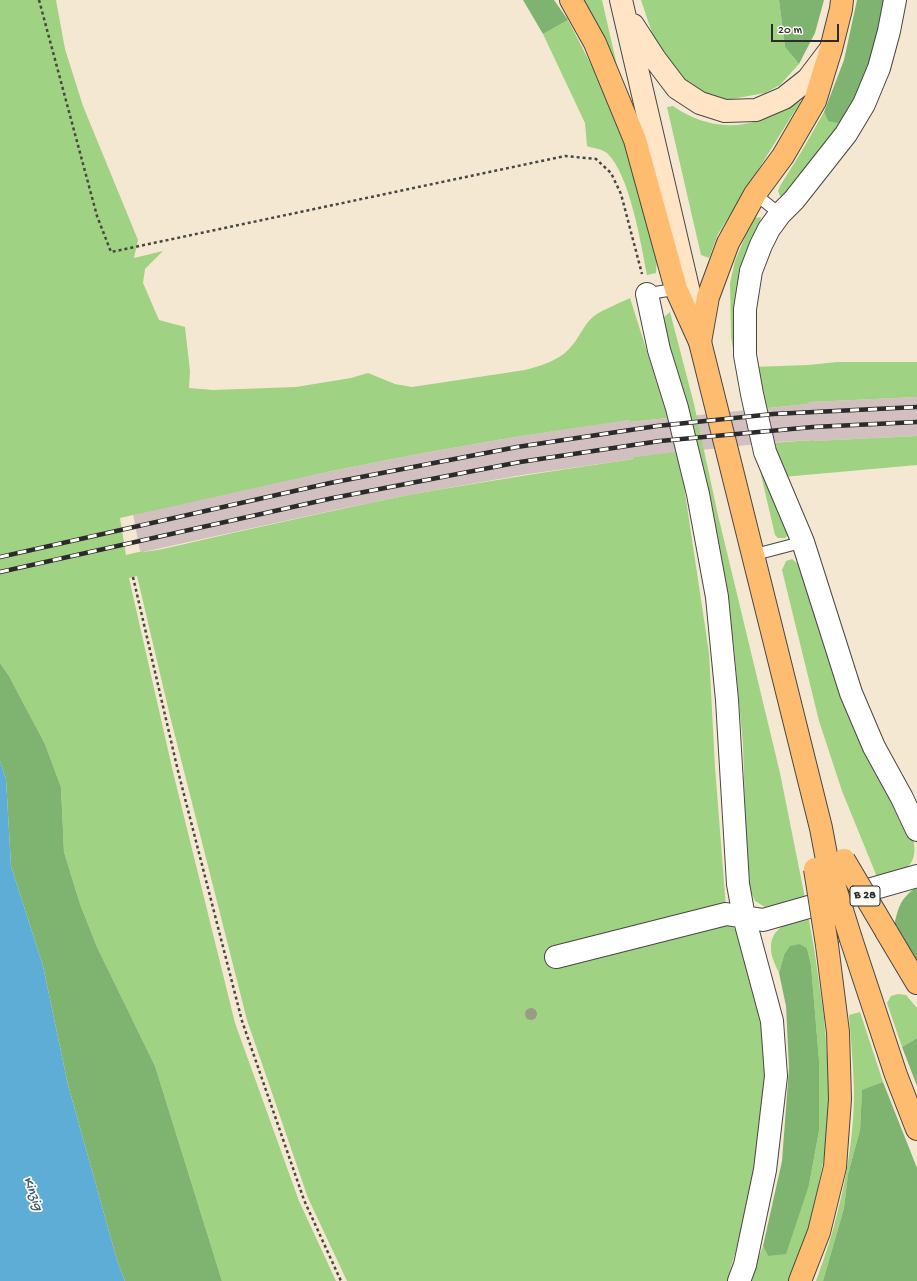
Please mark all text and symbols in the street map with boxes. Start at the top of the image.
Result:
scale bar [773,16,841,42]
text: 20 m [778,24,802,38]
road number: B 28 [850,886,880,906]
water label: Kinzig [18,1175,46,1213]

